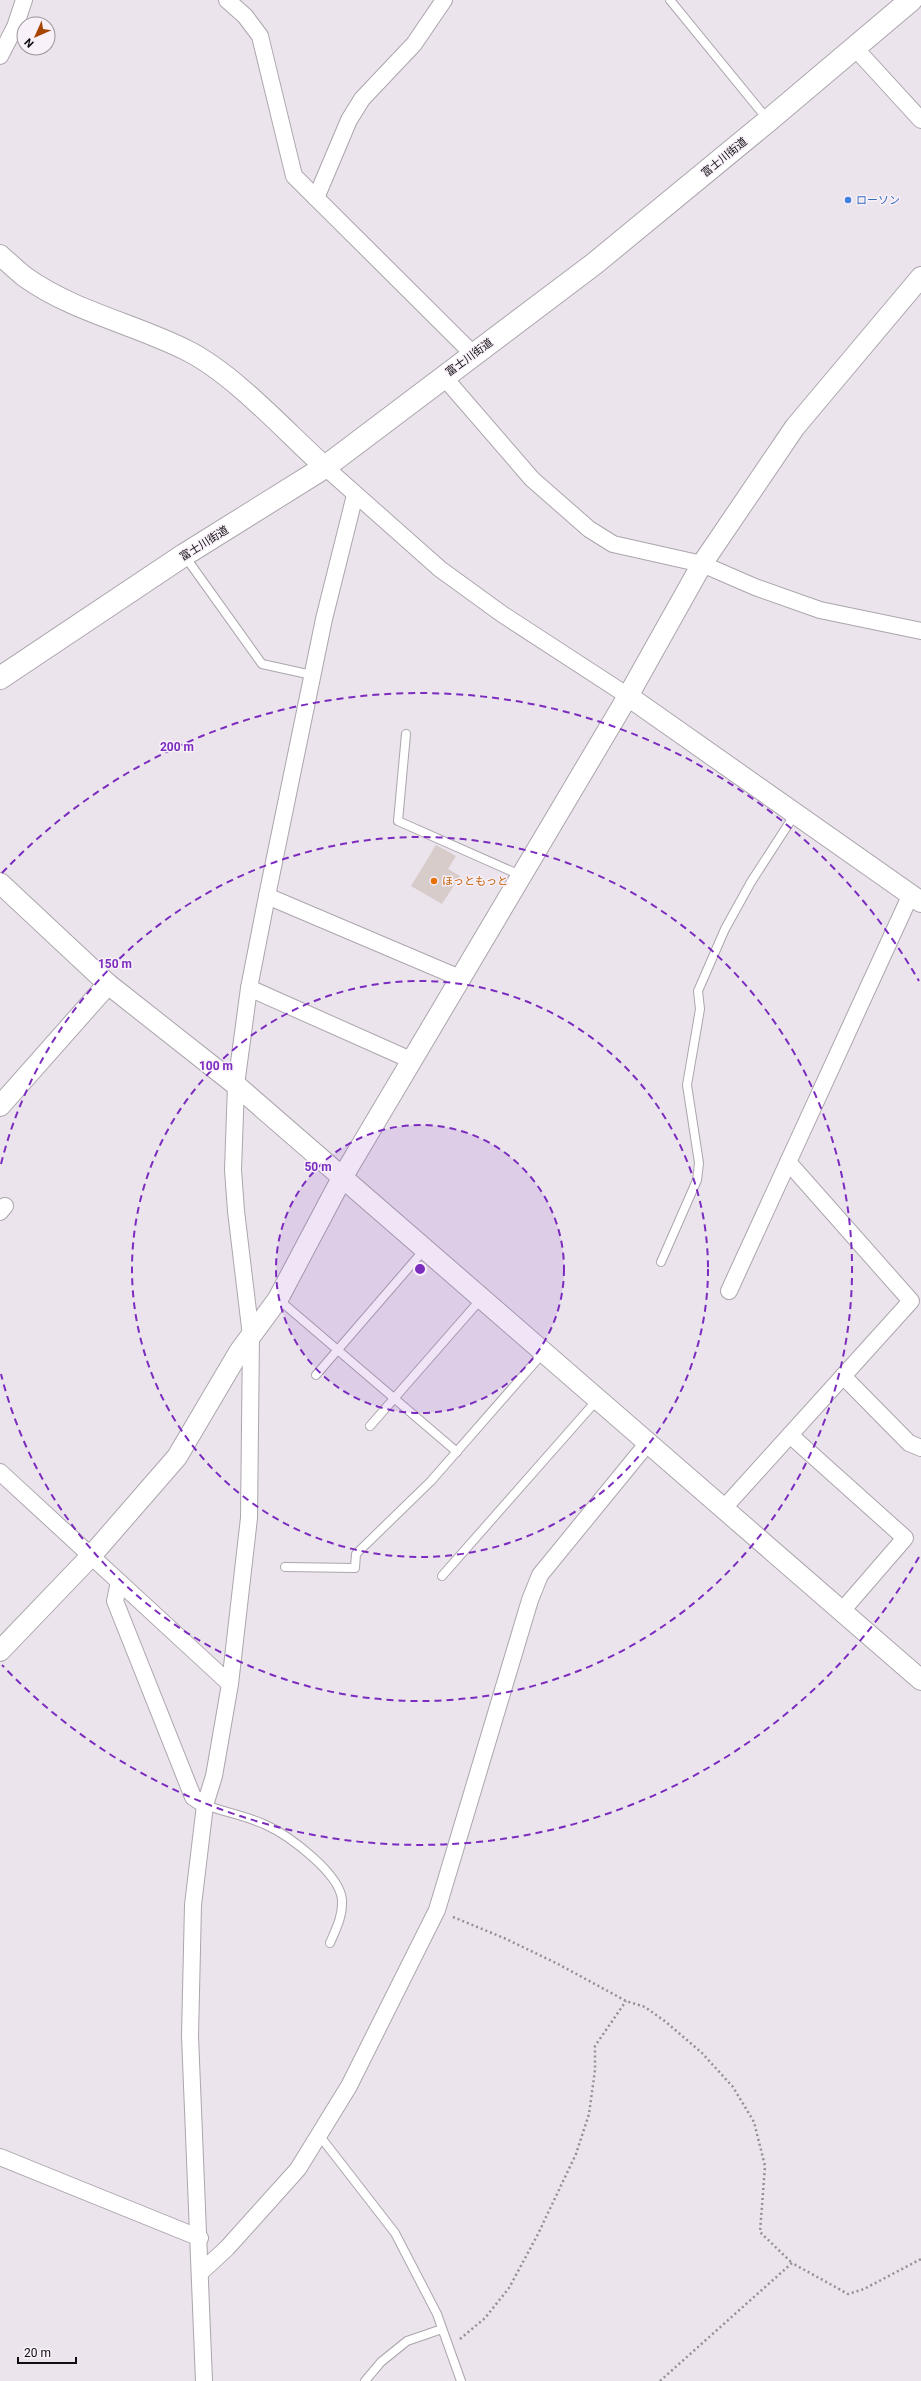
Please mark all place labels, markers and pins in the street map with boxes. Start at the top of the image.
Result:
place label: ローソン [856,194,900,207]
marker: ローソン [843,195,853,205]
place label: ほっともっと [442,875,508,888]
marker: ほっともっと [429,876,439,886]
centre of rings [413,1262,427,1276]

